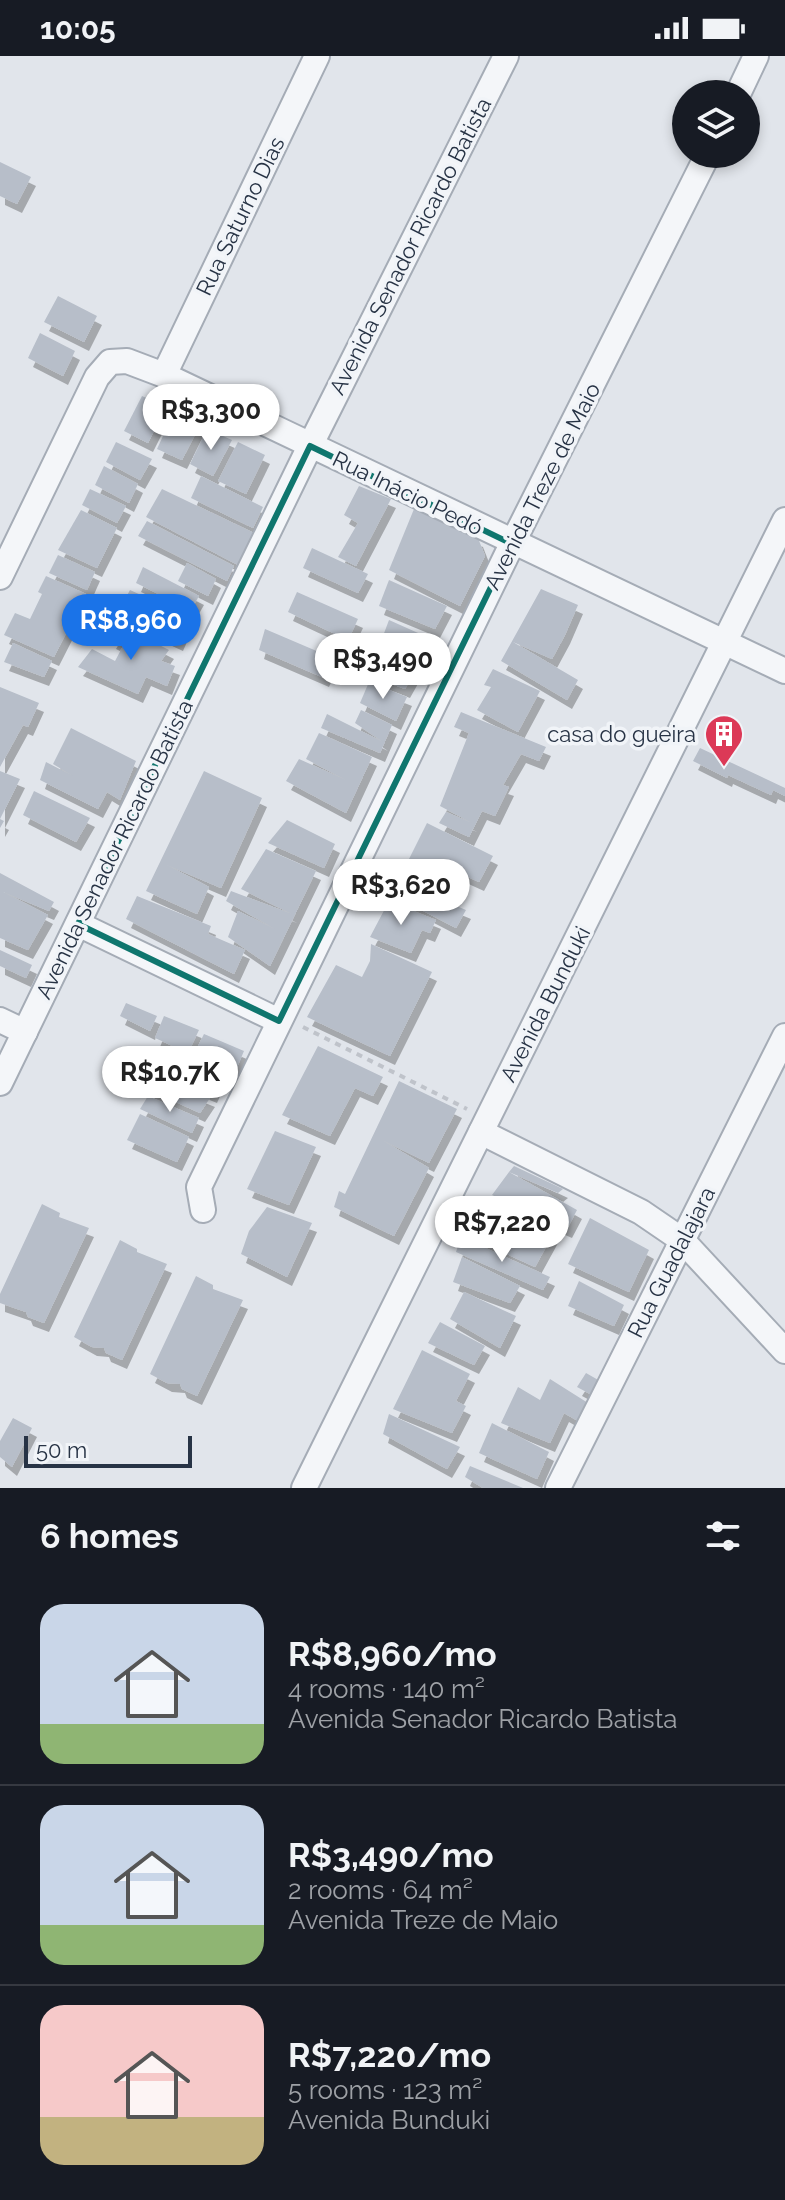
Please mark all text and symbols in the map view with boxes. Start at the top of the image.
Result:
text: 10:05 [40,11,116,46]
map controls [672,80,760,168]
button: layers [672,80,760,168]
street label: Avenida Senador Ricardo Batista [324,93,496,399]
street label: Rua Saturno Dias [190,133,290,299]
street label: Avenida Treze de Maio [479,378,605,594]
pin: R$3,300 [137,384,285,452]
text: R$3,300 [161,395,261,425]
street label: Rua Inácio Pedó [329,445,487,541]
pin: R$8,960 [57,594,205,662]
text: R$8,960 [80,605,182,635]
pin: R$3,490 [309,633,457,701]
text: R$3,490 [333,644,433,674]
street label: Avenida Senador Ricardo Batista [30,695,198,1003]
building icon: casa do gueira [703,713,745,768]
place label: casa do gueira [547,721,696,747]
pin: R$3,620 [327,859,475,927]
text: R$3,620 [351,870,451,900]
street label: Avenida Bunduki [495,922,595,1086]
pin: R$10.7K [96,1046,244,1114]
text: R$10.7K [120,1057,220,1087]
street label: Rua Guadalajara [622,1182,720,1342]
pin: R$7,220 [428,1196,576,1264]
text: R$7,220 [453,1207,551,1237]
scale bar [24,1432,192,1468]
text: 50 m [36,1437,87,1463]
icon: filters [701,1514,745,1558]
text: 6 homes [40,1516,179,1556]
text: R$8,960/mo [288,1634,497,1674]
icon: home [104,1636,200,1732]
text: 4 rooms · 140 m² [288,1674,485,1704]
text: Avenida Senador Ricardo Batista [288,1704,678,1734]
text: R$3,490/mo [288,1835,494,1875]
icon: home [104,1837,200,1933]
text: 2 rooms · 64 m² [288,1875,473,1905]
text: Avenida Treze de Maio [288,1905,558,1935]
text: R$7,220/mo [288,2035,491,2075]
icon: home [104,2037,200,2133]
text: 5 rooms · 123 m² [288,2075,482,2105]
text: Avenida Bunduki [288,2105,490,2135]

